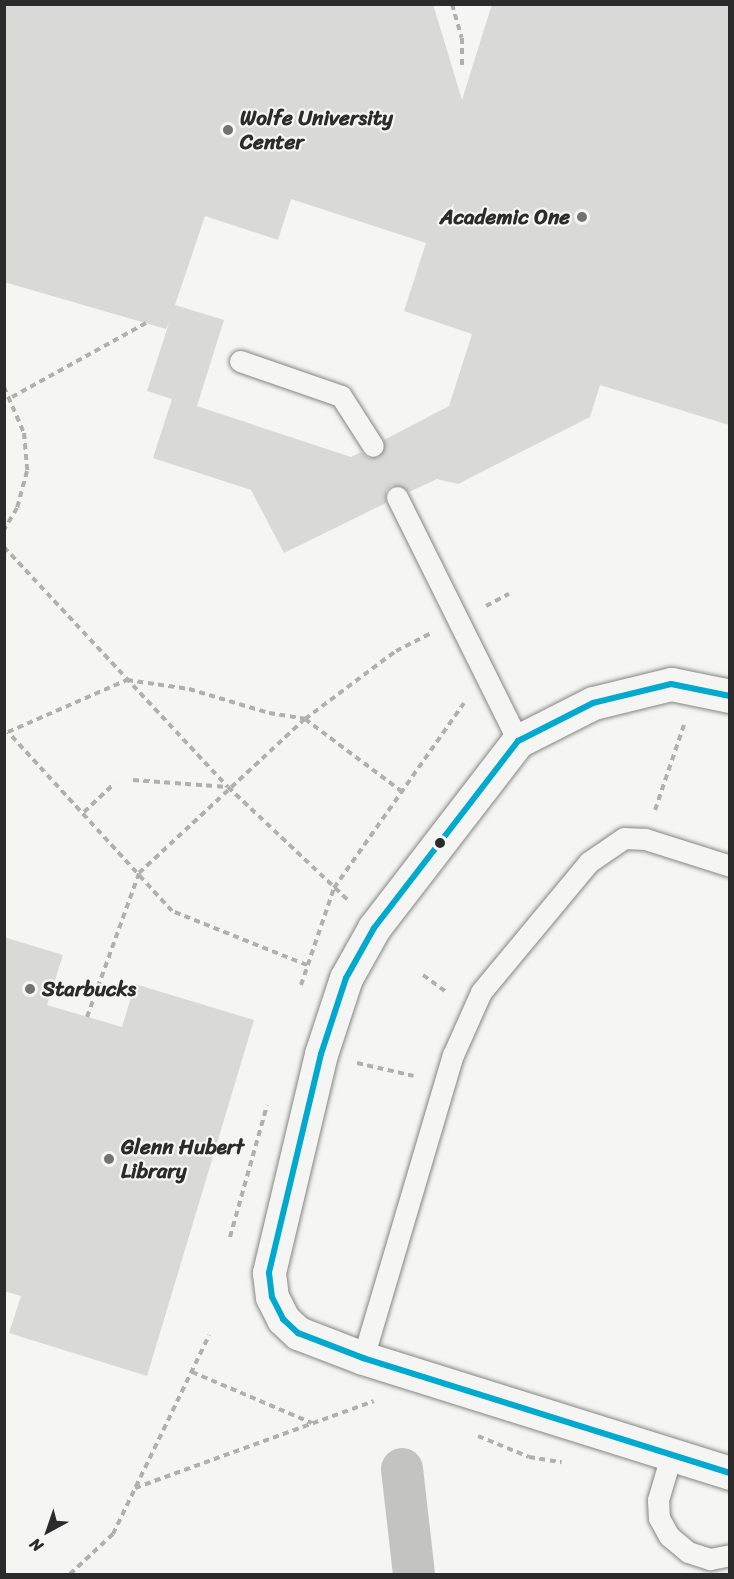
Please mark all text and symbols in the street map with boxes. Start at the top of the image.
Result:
place label: Wolfe University Center [240,105,394,155]
marker: Wolfe University Center [221,123,235,137]
place label: Academic One [440,204,570,230]
marker: Academic One [575,210,589,224]
unlabelled marker [434,837,446,849]
place label: Starbucks [42,976,136,1002]
marker: Starbucks [23,982,37,996]
place label: Glenn Hubert Library [121,1134,245,1184]
marker: Glenn Hubert Library [102,1152,116,1166]
north arrow [18,1501,78,1561]
text: N [23,1530,50,1560]

